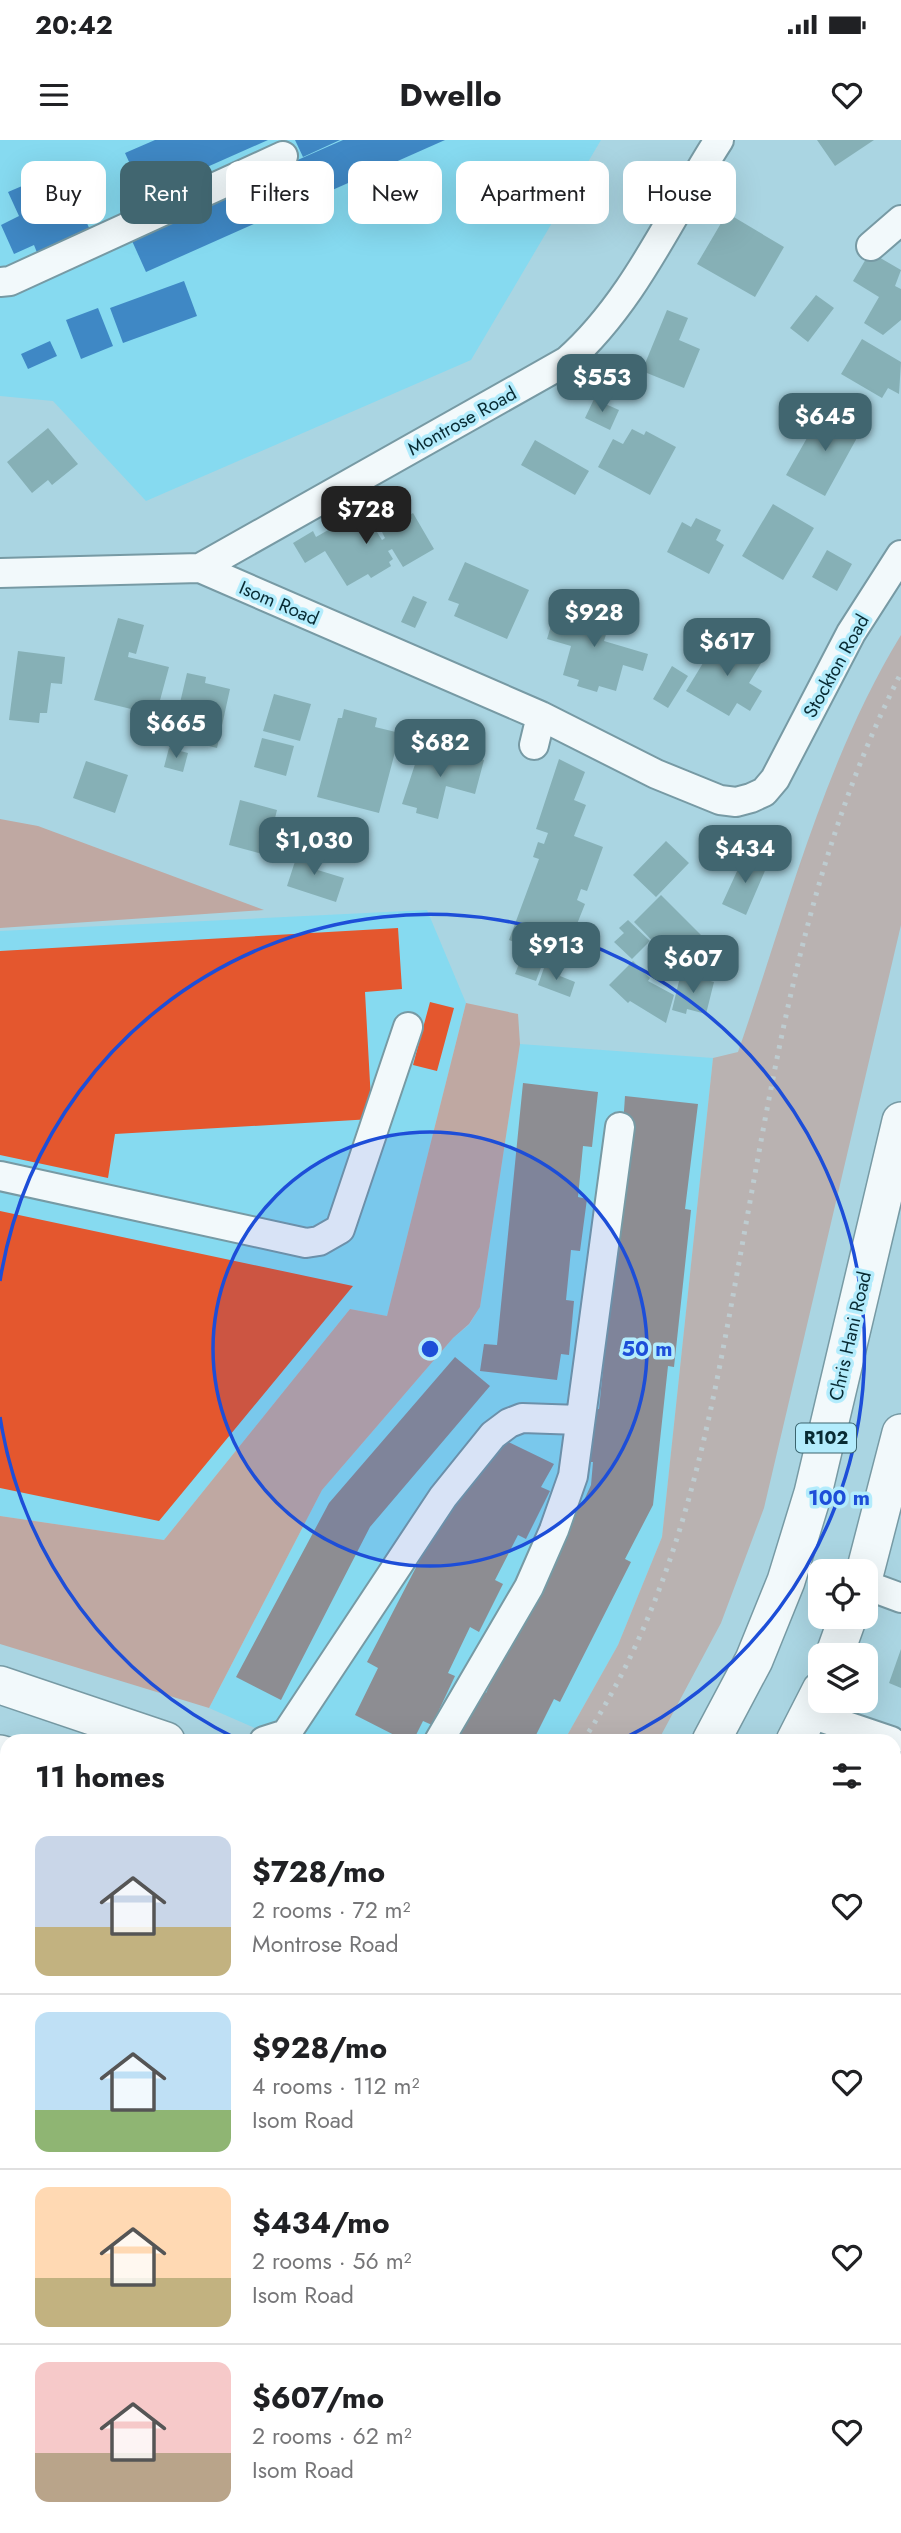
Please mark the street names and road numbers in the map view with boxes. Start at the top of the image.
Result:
street label: Montrose Road [403,380,521,462]
street label: Isom Road [235,574,323,632]
street label: Stockton Road [796,609,876,723]
street label: Chris Hani Road [822,1269,878,1403]
road number: R102 [796,1423,856,1452]

